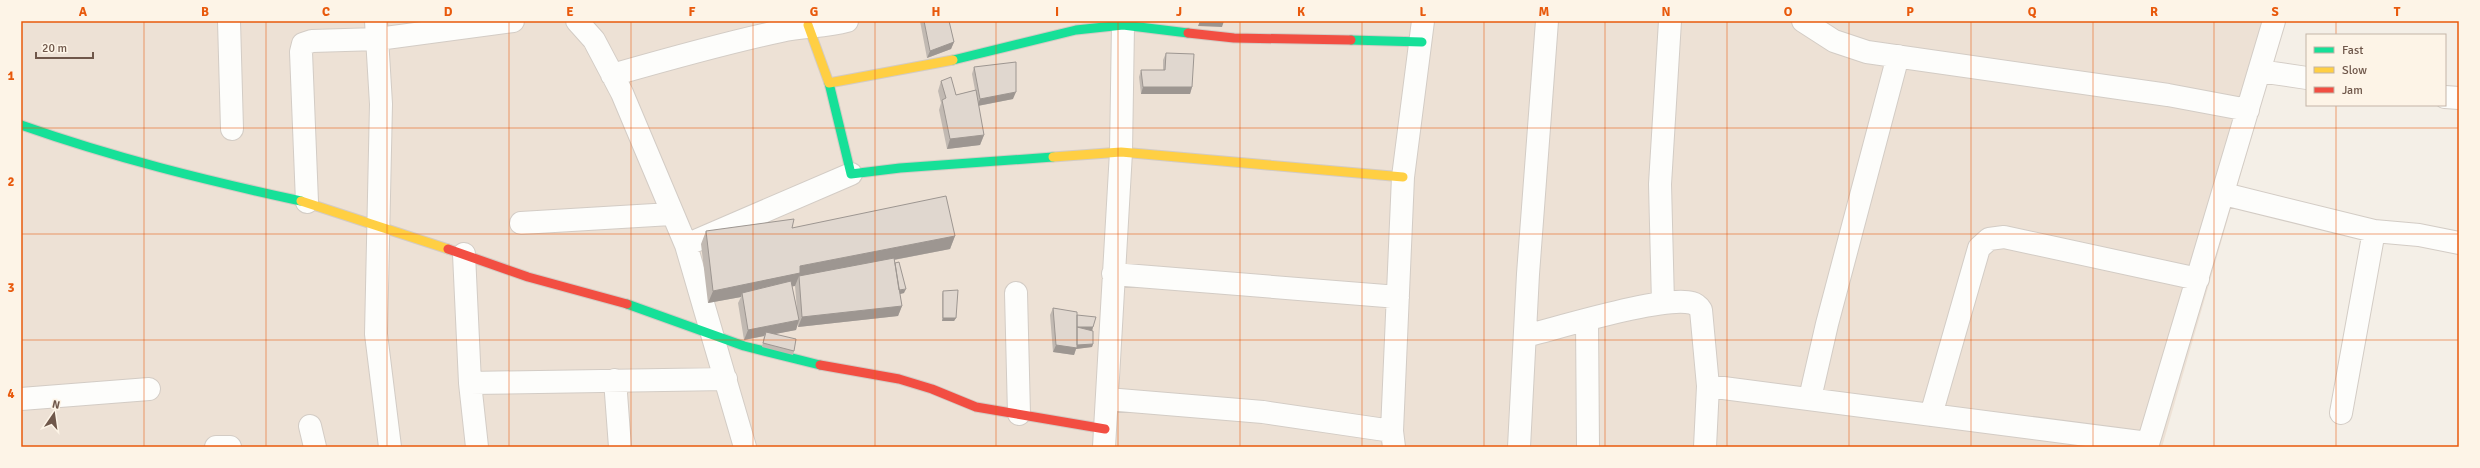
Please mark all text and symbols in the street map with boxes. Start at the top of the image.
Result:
text: A [79,4,88,20]
text: B [201,4,209,20]
text: C [322,4,330,20]
text: D [444,4,453,20]
text: E [566,4,574,20]
text: F [689,4,696,20]
text: G [810,4,818,20]
text: H [932,4,940,20]
text: I [1055,4,1059,20]
text: J [1176,4,1182,20]
text: K [1297,4,1305,20]
text: L [1420,4,1427,20]
text: M [1539,4,1550,20]
text: N [1661,4,1671,20]
text: O [1784,4,1793,20]
text: P [1906,4,1914,20]
text: Q [2028,4,2037,20]
text: R [2150,4,2158,20]
text: S [2271,4,2279,20]
text: T [2394,4,2401,20]
scale bar [36,34,93,60]
legend [2306,34,2446,106]
text: 20 m [42,41,67,56]
text: Fast [2342,43,2363,58]
text: Slow [2342,63,2367,78]
text: 1 [7,68,15,84]
text: Jam [2342,83,2363,98]
text: 2 [7,174,15,190]
text: 3 [7,280,15,296]
text: 4 [7,386,15,402]
north arrow [34,394,74,434]
text: N [51,398,61,412]

